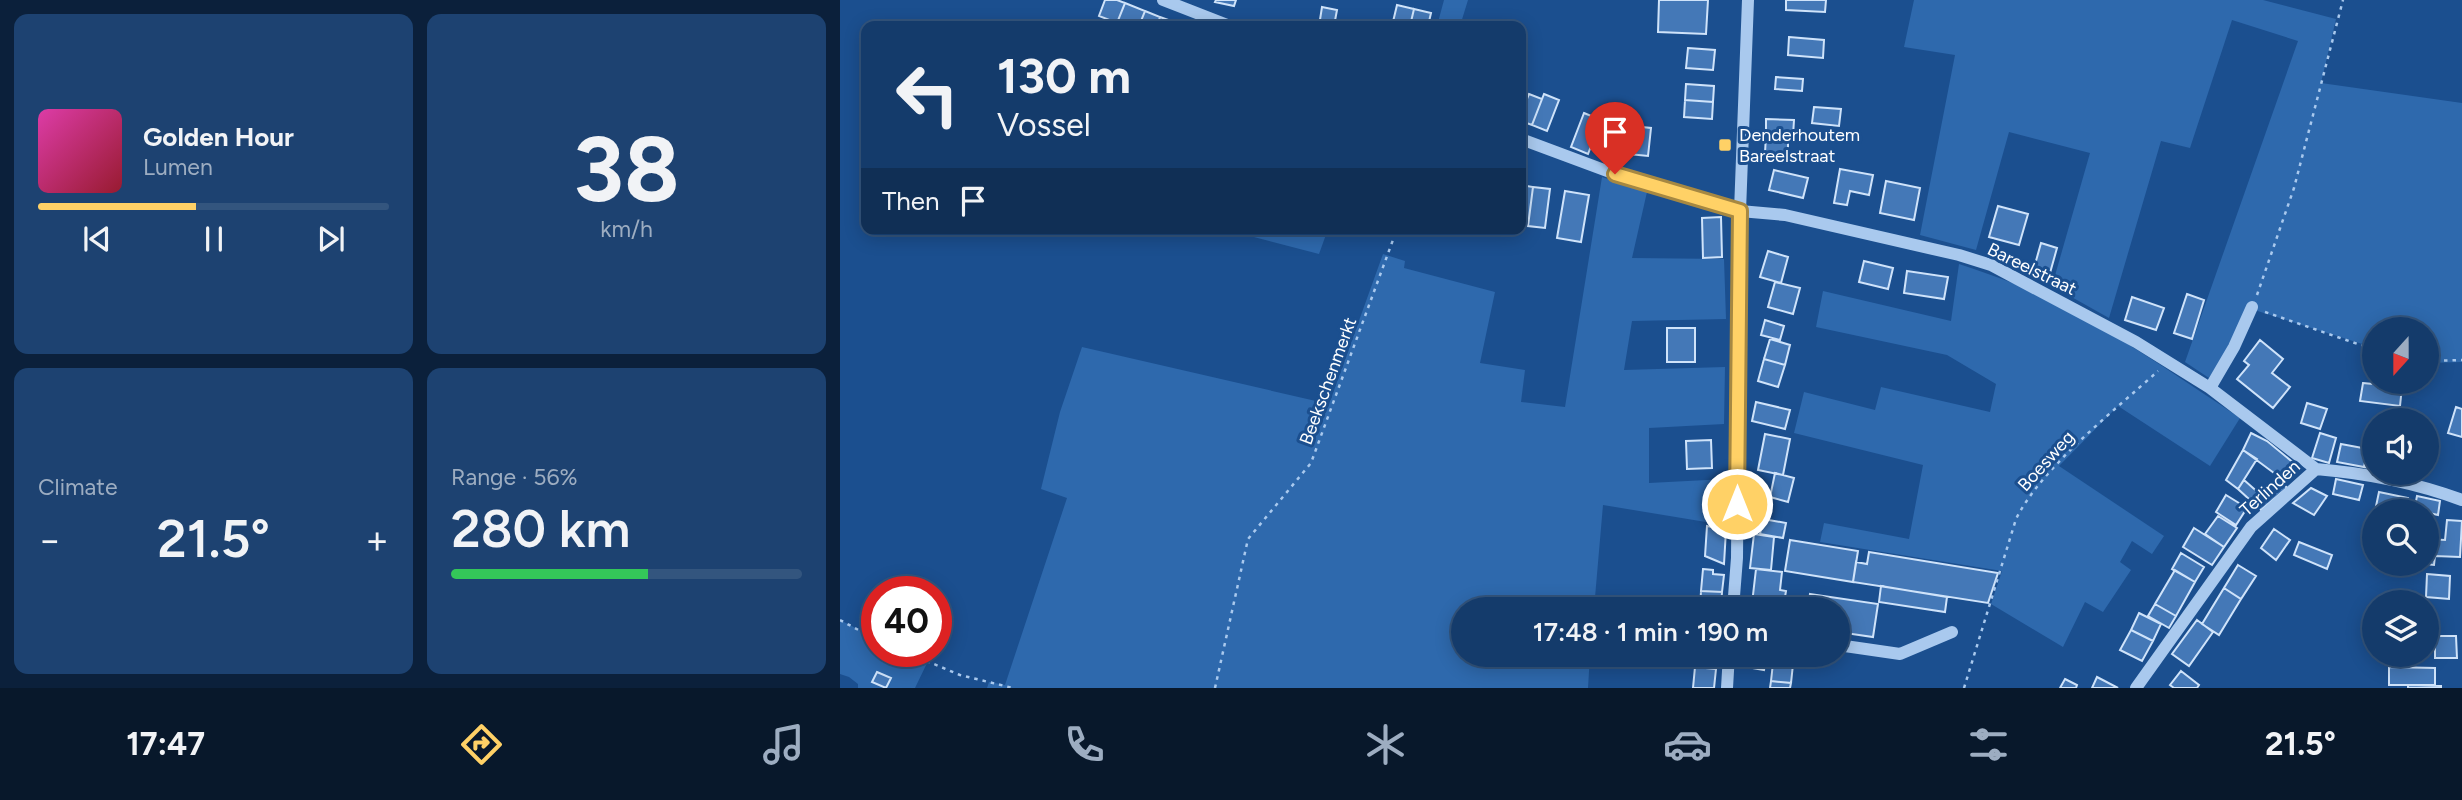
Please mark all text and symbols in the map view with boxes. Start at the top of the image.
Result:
text: 130 m [997,46,1131,105]
icon: left [882,49,973,140]
pin [1585,102,1645,174]
text: Vossel [997,106,1091,144]
icon: arrive [1596,113,1634,151]
text: 38 [573,115,680,224]
text: Golden Hour [143,121,294,153]
place label: Denderhoutem Bareelstraat [1739,124,1860,167]
marker: Denderhoutem Bareelstraat [1717,137,1733,153]
text: Lumen [143,153,213,181]
icon: arrive [954,182,992,220]
text: Then [882,185,940,217]
text: km/h [600,215,653,243]
icon: previous [78,220,116,258]
icon: pause [195,220,233,258]
icon: next [312,220,350,258]
street label: Bareelstraat [1984,238,2080,300]
street label: Beekschenmerkt [1295,314,1361,448]
north arrow [2362,317,2440,394]
map controls [2362,317,2439,667]
button: sound [2362,408,2439,485]
street label: Boesweg [2013,426,2079,496]
street label: Terlinden [2235,455,2305,521]
text: Range · 56% [451,463,578,491]
position arrow [1700,467,1774,541]
text: Climate [38,473,117,501]
text: 280 km [451,498,630,560]
button: search [2362,499,2439,576]
text: 21.5° [157,508,270,570]
text: − [38,517,62,563]
text: + [365,517,389,563]
speed limit sign: 40 [861,576,952,667]
button: layers [2362,590,2439,667]
text: 17:48 · 1 min · 190 m [1533,616,1768,648]
icon: directions [457,720,506,769]
icon: music [759,720,808,769]
icon: phone [1060,720,1109,769]
icon: climate [1361,720,1410,769]
icon: car [1663,720,1712,769]
icon: filters [1964,720,2013,769]
text: 17:47 [126,725,205,763]
text: 21.5° [2265,725,2336,763]

